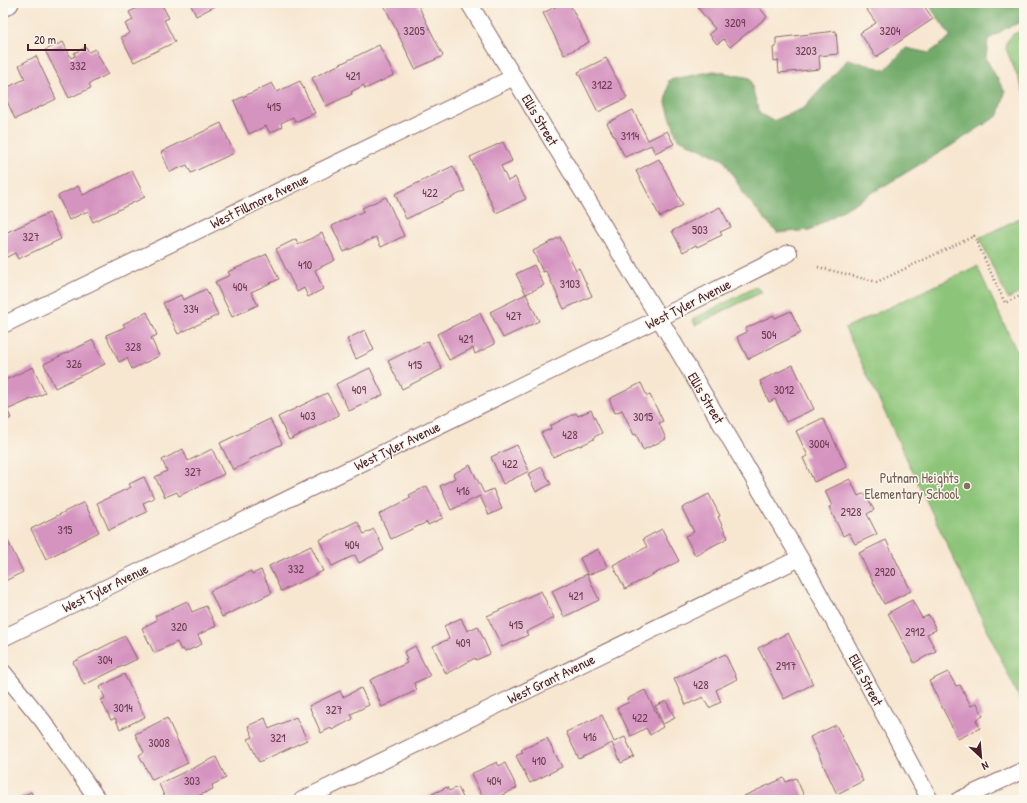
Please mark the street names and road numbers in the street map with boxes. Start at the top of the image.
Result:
street label: Ellis Street [518,91,563,149]
street label: West Fillmore Avenue [207,168,311,233]
street label: West Tyler Avenue [642,274,735,334]
street label: Ellis Street [684,369,729,427]
street label: West Tyler Avenue [351,416,444,475]
street label: West Tyler Avenue [59,558,152,617]
street label: West Grant Avenue [504,649,598,708]
street label: Ellis Street [845,650,888,709]

